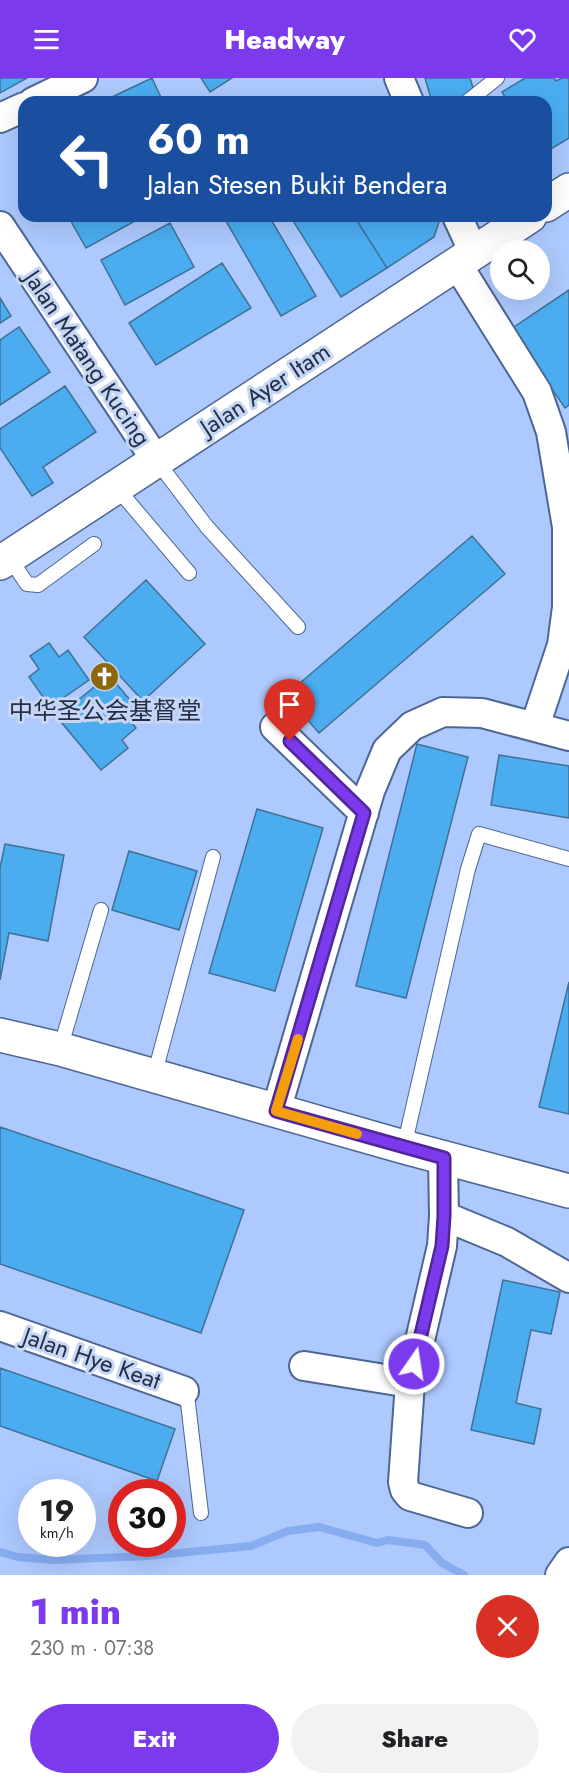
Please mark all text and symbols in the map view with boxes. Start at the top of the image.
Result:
text: Headway [224,20,345,59]
icon: menu [30,23,63,56]
icon: heart [506,23,539,56]
text: 60 m [147,109,250,170]
icon: left [48,120,126,198]
text: Jalan Stesen Bukit Bendera [147,165,448,204]
map controls [490,240,550,300]
button: search [490,240,550,300]
street label: Jalan Matang Kucing [14,261,160,453]
street label: Jalan Ayer Itam [191,334,337,446]
church icon: 中华圣公会基督堂 [89,661,121,693]
pin [264,679,315,741]
icon: arrive [273,688,306,721]
place label: 中华圣公会基督堂 [9,693,201,728]
street label: Jalan Hye Keat [16,1317,166,1398]
position arrow [382,1332,446,1396]
speed limit sign: 30 [108,1479,186,1557]
text: 19 [39,1489,75,1532]
text: km/h [40,1522,74,1544]
text: 1 min [30,1585,121,1637]
button: close [476,1595,539,1658]
text: 230 m · 07:38 [30,1634,154,1663]
button: Exit [30,1704,279,1773]
button: Share [291,1704,539,1773]

